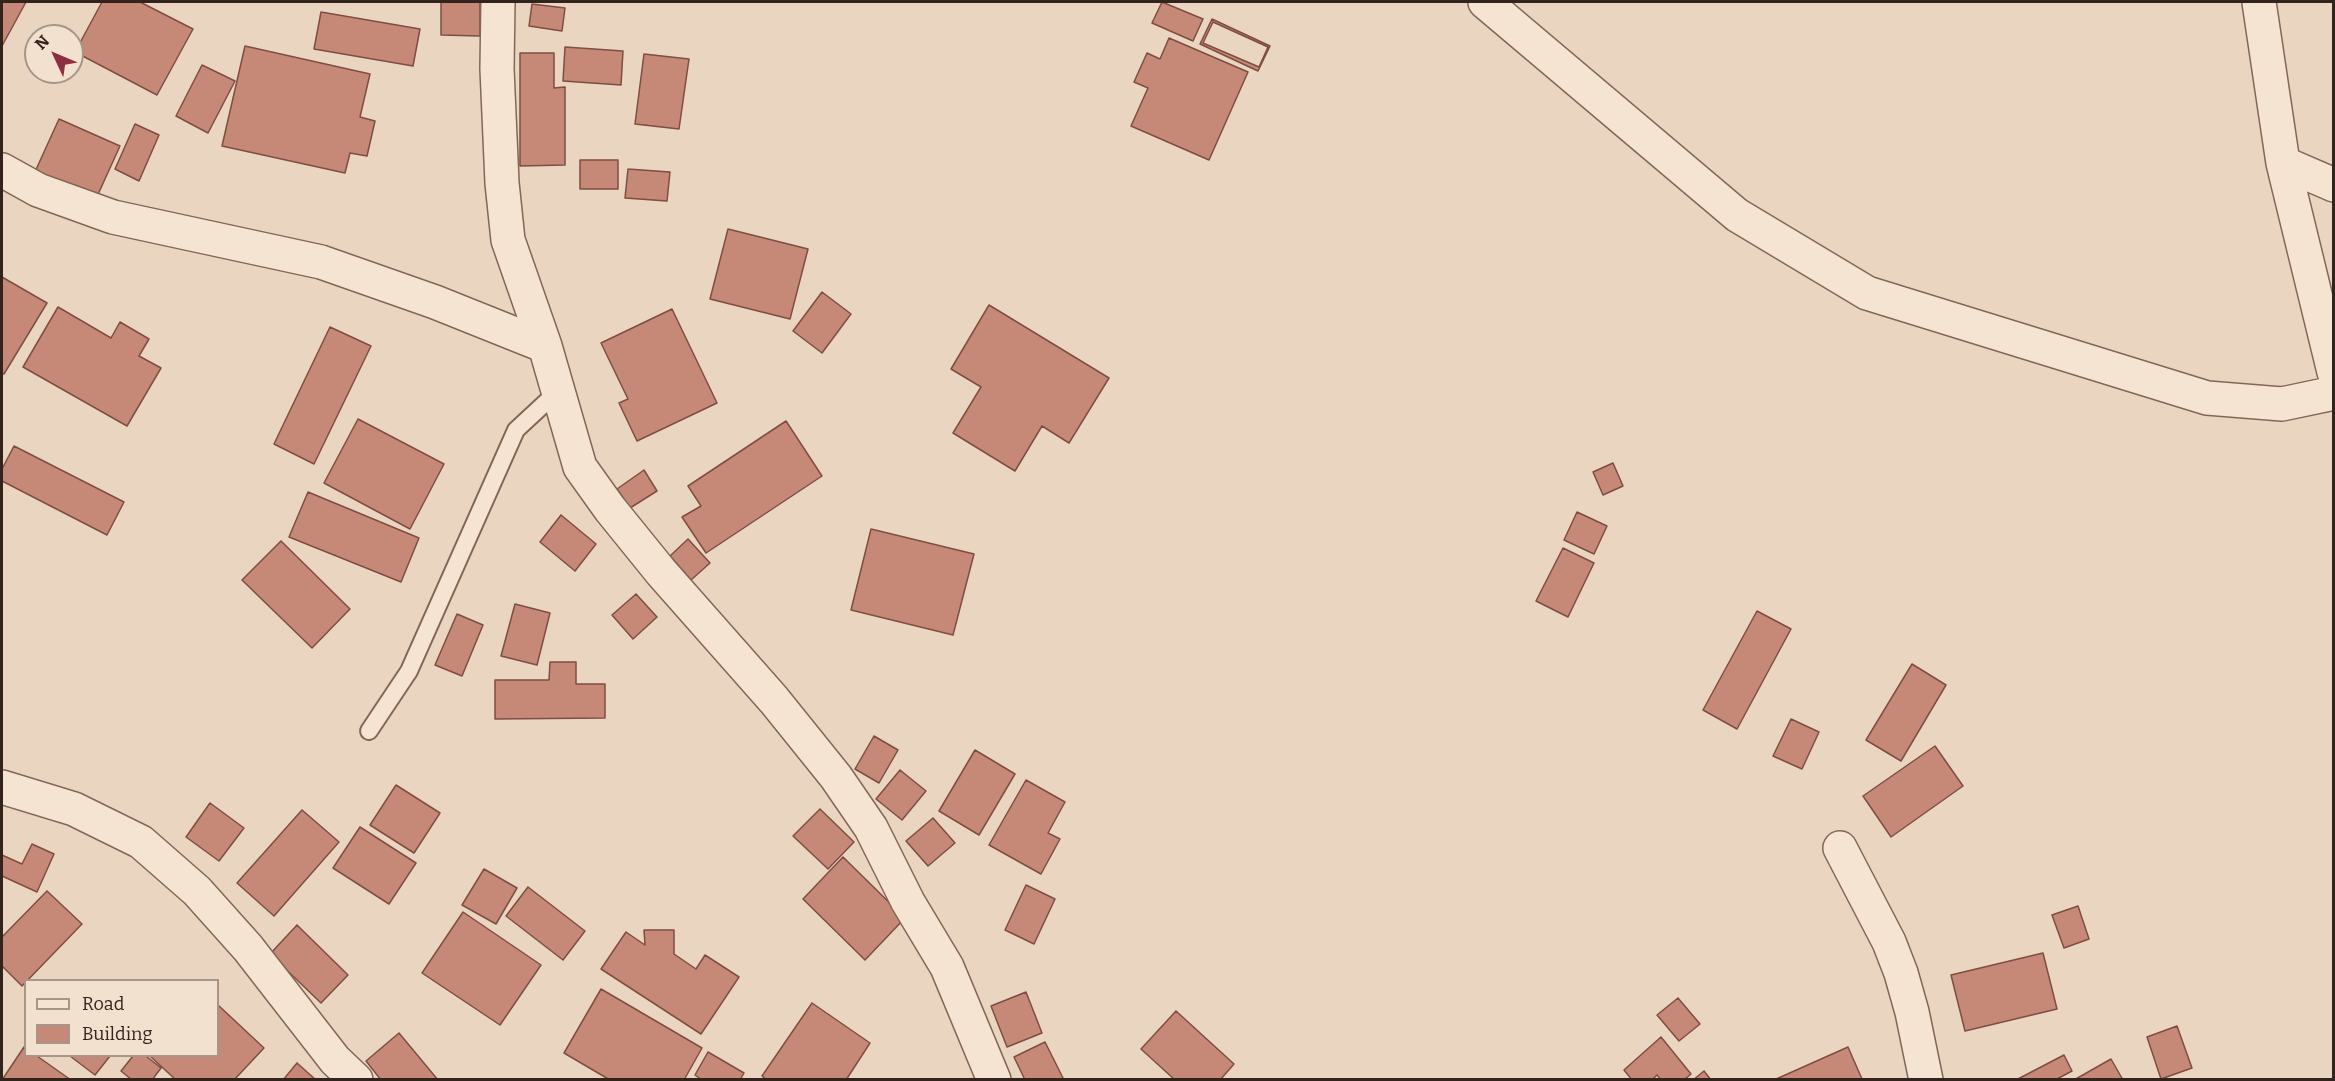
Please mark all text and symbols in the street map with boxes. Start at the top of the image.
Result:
north arrow [24,24,84,84]
text: N [31,31,53,54]
legend [24,979,219,1057]
text: Road [82,993,124,1015]
text: Building [82,1023,153,1045]

